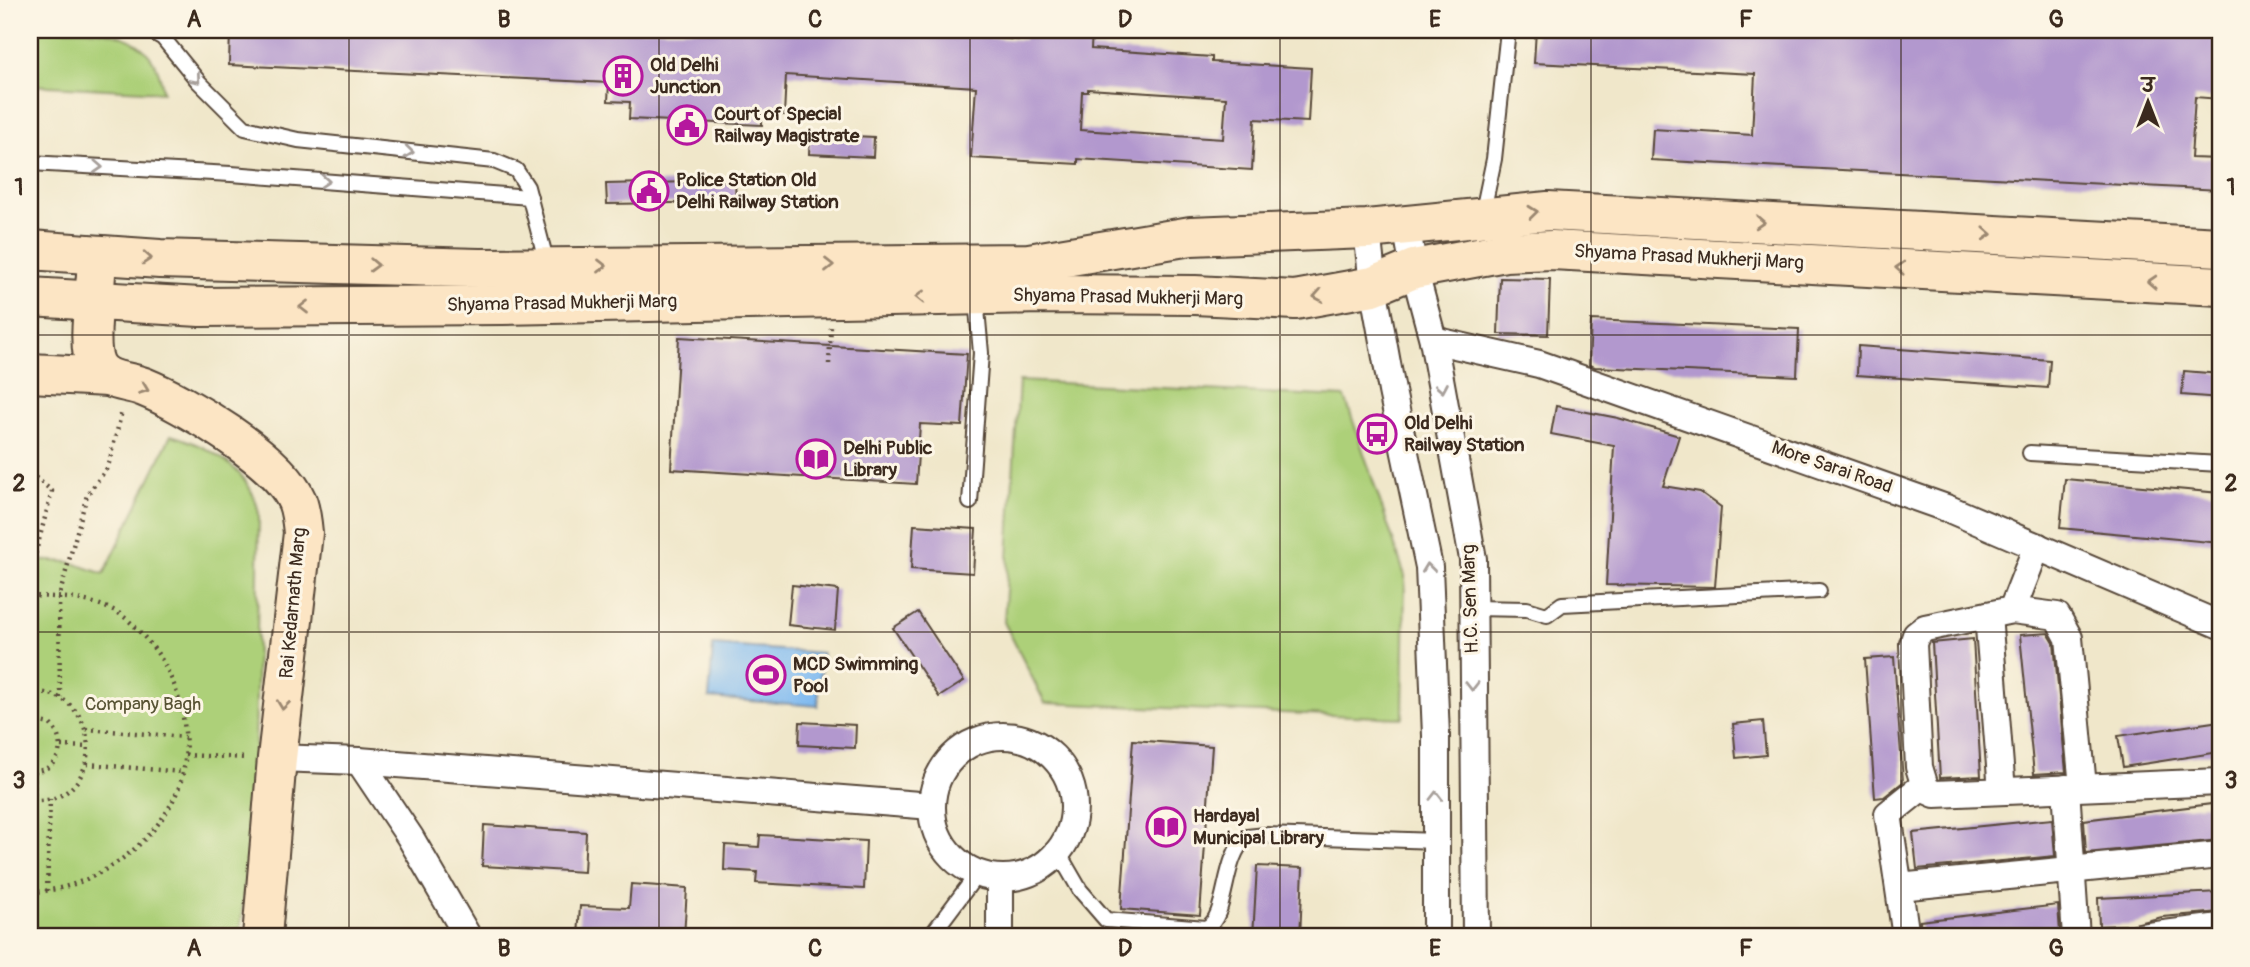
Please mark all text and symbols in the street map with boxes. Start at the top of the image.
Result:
text: A [187,5,202,34]
text: B [497,5,511,34]
text: C [808,5,822,34]
text: D [1118,5,1132,34]
text: E [1429,5,1441,34]
text: F [1739,5,1753,34]
text: G [2048,5,2064,34]
place label: Old Delhi Junction [650,53,721,99]
building icon: Old Delhi Junction [602,55,644,97]
north arrow [2114,66,2184,136]
one-way arrow [188,70,200,83]
text: उ [2140,74,2157,98]
place label: Court of Special Railway Magistrate [714,102,860,148]
public building icon: Court of Special Railway Magistrate [666,104,708,146]
one-way arrow [403,144,415,159]
one-way arrow [93,159,104,174]
place label: Police Station Old Delhi Railway Station [676,168,839,214]
public building icon: Police Station Old Delhi Railway Station [628,170,670,212]
text: 1 [15,173,24,202]
one-way arrow [320,173,331,188]
text: 1 [2227,173,2236,202]
one-way arrow [1527,205,1538,220]
one-way arrow [1754,214,1765,229]
one-way arrow [1982,227,1993,242]
street label: Shyama Prasad Mukherji Marg [1573,239,1805,275]
one-way arrow [142,250,153,265]
one-way arrow [824,257,835,272]
one-way arrow [369,258,380,273]
one-way arrow [596,259,607,274]
one-way arrow [1895,261,1906,276]
one-way arrow [2146,275,2157,290]
street label: Shyama Prasad Mukherji Marg [1013,283,1243,311]
one-way arrow [1313,288,1324,303]
street label: Shyama Prasad Mukherji Marg [447,289,677,317]
one-way arrow [914,289,925,305]
one-way arrow [299,299,309,315]
one-way arrow [137,380,149,394]
one-way arrow [1434,382,1449,394]
place label: Old Delhi Railway Station [1404,411,1525,457]
bus stop icon: Old Delhi Railway Station [1356,413,1398,455]
street label: More Sarai Road [1768,435,1896,499]
place label: Delhi Public Library [843,436,933,482]
library icon: Delhi Public Library [795,438,837,480]
text: 2 [13,469,26,498]
text: 2 [2225,469,2238,498]
street label: Rai Kedarnath Marg [274,526,312,680]
street label: H.C. Sen Marg [1456,544,1484,654]
one-way arrow [1421,563,1436,574]
place label: MCD Swimming Pool [793,652,919,698]
sports icon: MCD Swimming Pool [745,654,787,696]
one-way arrow [1464,681,1480,692]
park label: Company Bagh [85,692,201,716]
one-way arrow [276,700,291,711]
text: 3 [13,766,25,795]
text: 3 [2225,766,2237,795]
one-way arrow [1428,790,1444,800]
place label: Hardayal Municipal Library [1193,804,1325,850]
library icon: Hardayal Municipal Library [1145,806,1187,848]
text: A [187,934,202,963]
text: B [497,934,511,963]
text: C [808,934,822,963]
text: D [1118,934,1132,963]
text: E [1429,934,1441,963]
text: F [1739,934,1753,963]
text: G [2048,934,2064,963]

